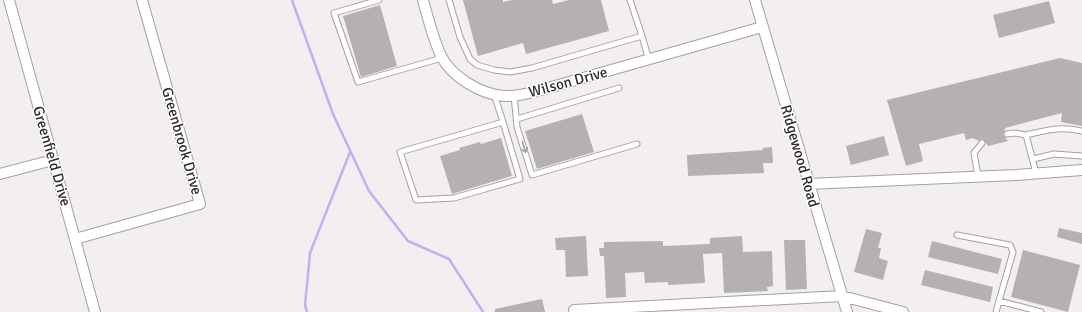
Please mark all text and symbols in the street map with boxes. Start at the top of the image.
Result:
street label: Wilson Drive [527,63,609,101]
street label: Greenbrook Drive [158,85,206,197]
street label: Ridgewood Road [777,103,823,209]
street label: Greenfield Drive [29,104,75,208]
one-way arrow [520,141,528,153]

